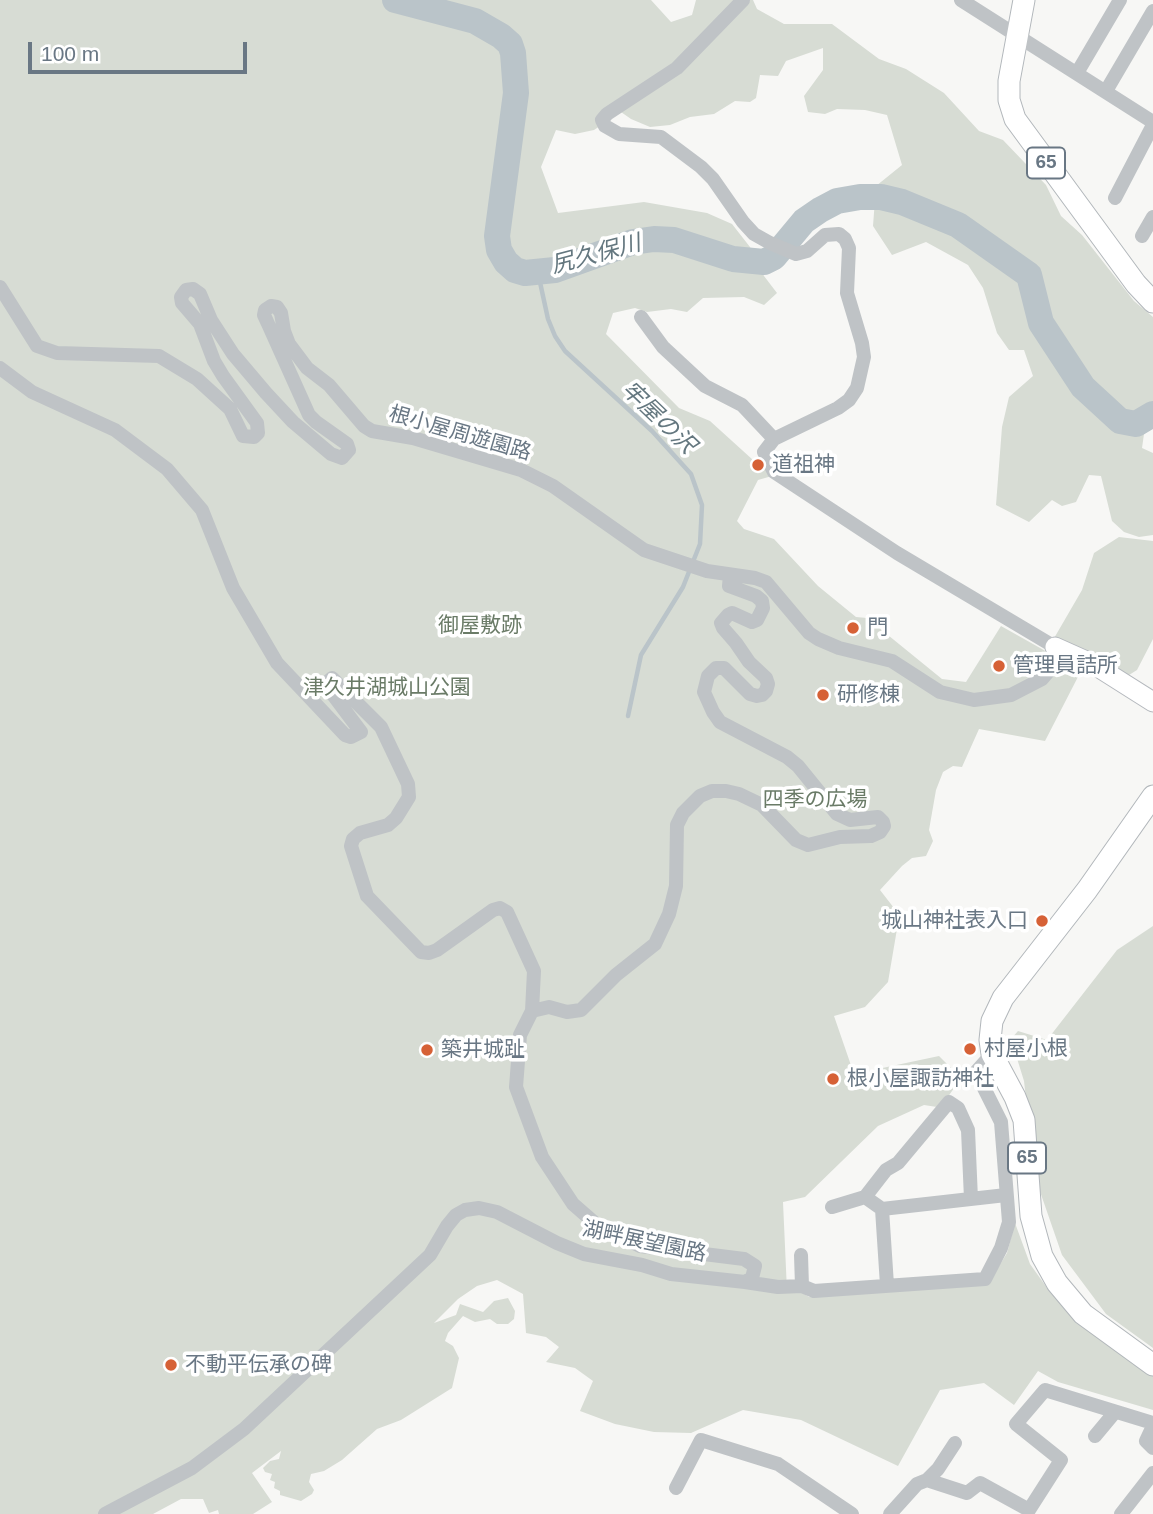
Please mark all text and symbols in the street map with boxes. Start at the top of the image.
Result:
scale bar [32,28,250,72]
text: 100 m [41,42,99,65]
road number: 65 [1027,148,1065,178]
water label: 尻久保川 [548,230,644,280]
water label: 牢屋の沢 [615,376,701,460]
street label: 根小屋周遊園路 [386,402,534,466]
place label: 道祖神 [772,452,835,478]
marker: 道祖神 [750,457,766,473]
park label: 御屋敷跡 [438,613,522,639]
place label: 門 [867,615,888,641]
marker: 門 [845,620,861,636]
place label: 管理員詰所 [1013,653,1118,679]
marker: 管理員詰所 [991,658,1007,674]
park label: 津久井湖城山公園 [303,675,471,701]
place label: 研修棟 [837,682,900,708]
marker: 研修棟 [815,687,831,703]
park label: 四季の広場 [763,787,867,813]
place label: 城山神社表入口 [881,908,1028,934]
marker: 城山神社表入口 [1034,913,1050,929]
place label: 村屋小根 [984,1036,1068,1062]
place label: 築井城趾 [441,1037,525,1063]
marker: 村屋小根 [962,1041,978,1057]
marker: 築井城趾 [419,1042,435,1058]
place label: 根小屋諏訪神社 [847,1066,994,1092]
marker: 根小屋諏訪神社 [825,1071,841,1087]
road number: 65 [1008,1142,1046,1174]
street label: 湖畔展望園路 [580,1217,708,1267]
place label: 不動平伝承の碑 [185,1352,332,1378]
marker: 不動平伝承の碑 [163,1357,179,1373]

